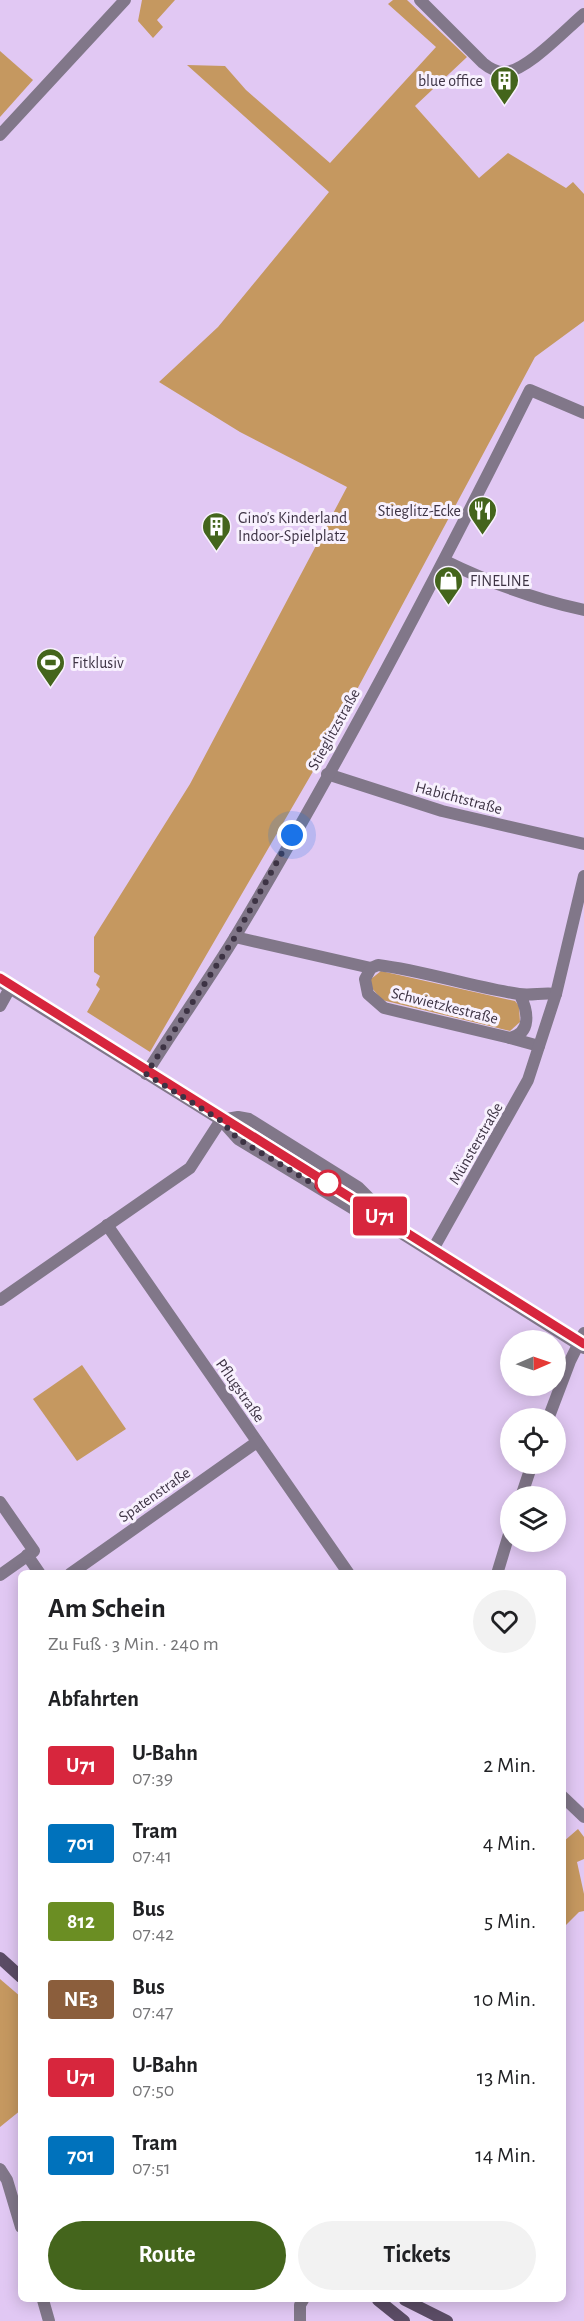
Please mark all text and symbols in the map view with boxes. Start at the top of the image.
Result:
building icon: blue office [488,64,520,106]
place label: blue office [418,73,483,89]
restaurant icon: Stieglitz-Ecke [466,494,498,536]
place label: Stieglitz-Ecke [378,503,461,519]
building icon: Gino's Kinderland Indoor-Spielplatz [201,510,233,552]
place label: Gino's Kinderland Indoor-Spielplatz [238,510,347,544]
shop icon: FINELINE [433,564,465,606]
place label: FINELINE [470,573,530,589]
sports icon: Fitklusiv [35,646,67,688]
place label: Fitklusiv [72,655,124,671]
street label: Stieglitzstraße [305,686,363,773]
street label: Habichtstraße [414,779,504,817]
your location [277,820,307,850]
street label: Schwietzkestraße [390,985,500,1027]
street label: Münsterstraße [446,1100,506,1187]
unlabelled marker [315,1170,341,1196]
line badge: U71 [346,1196,415,1236]
text: U71 [365,1206,395,1227]
north arrow [500,1330,566,1396]
map controls [500,1330,566,1552]
street label: Pflugstraße [213,1356,268,1425]
button: locate [500,1408,566,1474]
street label: Spatenstraße [116,1464,193,1525]
button: layers [500,1486,566,1552]
button: heart [473,1590,536,1653]
text: Am Schein [48,1595,166,1623]
text: Zu Fuß · 3 Min. · 240 m [48,1634,219,1654]
text: Abfahrten [48,1688,139,1710]
text: U-Bahn [132,1742,198,1764]
text: 2 Min. [483,1754,536,1776]
text: U71 [66,1755,96,1776]
text: 07:39 [132,1768,173,1788]
text: Tram [132,1820,177,1842]
text: 4 Min. [483,1832,536,1854]
text: 701 [67,1833,95,1854]
text: 07:41 [132,1846,172,1866]
text: Bus [132,1898,165,1920]
text: 5 Min. [484,1910,536,1932]
text: 812 [67,1911,95,1932]
text: 07:42 [132,1924,174,1944]
text: Bus [132,1976,165,1998]
text: 10 Min. [474,1988,536,2010]
text: NE3 [64,1989,98,2010]
text: 07:47 [132,2002,173,2022]
text: U-Bahn [132,2054,198,2076]
text: 13 Min. [477,2066,536,2088]
text: U71 [66,2067,96,2088]
text: 07:50 [132,2080,174,2100]
text: Tram [132,2132,177,2154]
text: 14 Min. [475,2144,536,2166]
text: 701 [67,2145,95,2166]
text: 07:51 [132,2158,171,2178]
button: Route [48,2221,286,2290]
button: Tickets [298,2221,536,2290]

